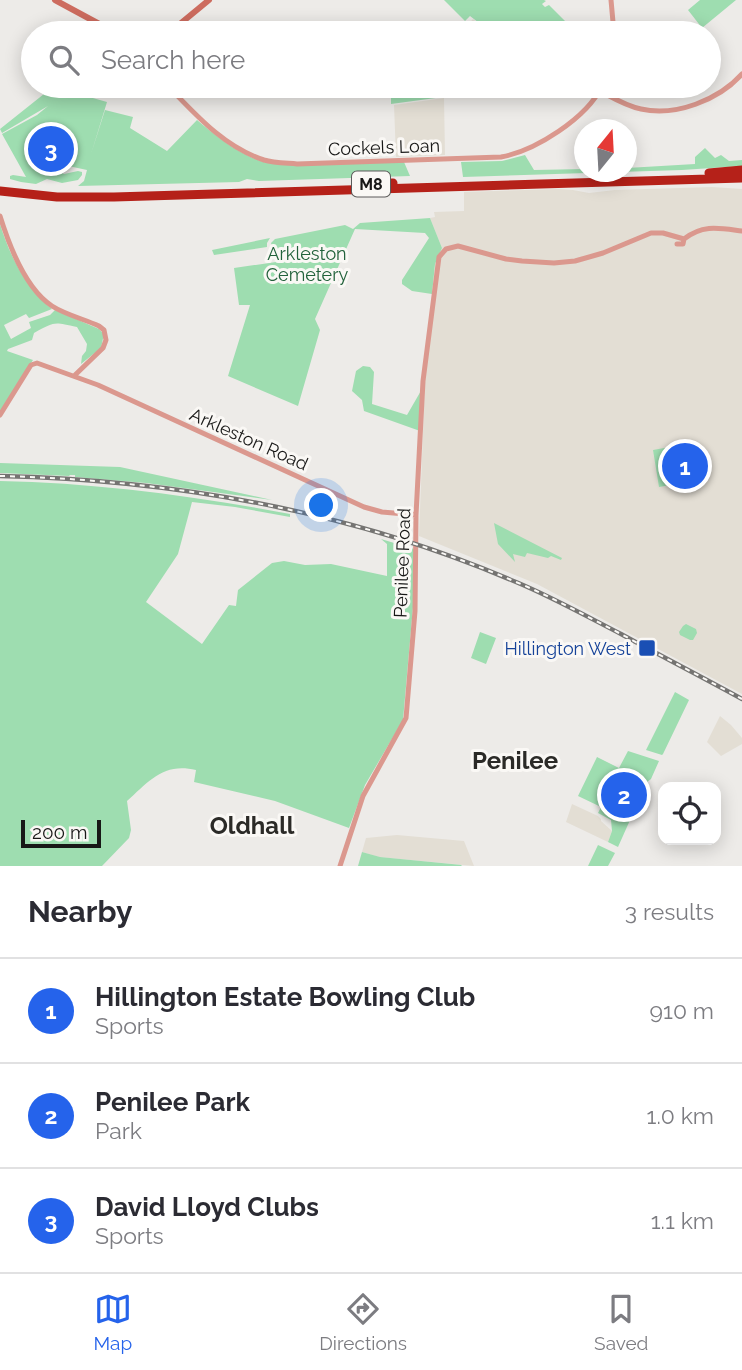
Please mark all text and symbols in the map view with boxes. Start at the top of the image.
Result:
search box [21,21,721,98]
icon: search [45,41,83,79]
text: Search here [101,45,245,75]
north arrow [574,119,637,182]
pin: 3 [28,123,74,175]
street label: Cockels Loan [328,135,440,159]
road number: M8 [352,172,390,196]
park label: Arkleston Cemetery [266,243,348,285]
street label: Arkleston Road [187,404,311,474]
pin: 1 [662,440,708,492]
your location [304,488,338,522]
street label: Penilee Road [390,508,414,618]
place label: Hillington West [505,638,631,659]
marker: Hillington West [637,638,657,658]
district label: Penilee [472,746,558,775]
pin: 2 [601,769,647,821]
map controls [658,782,721,845]
button: locate [658,782,721,845]
district label: Oldhall [210,811,295,840]
scale bar [21,817,102,849]
text: 200 m [32,821,87,843]
text: Nearby [28,894,132,929]
text: 3 results [625,898,714,925]
text: Hillington Estate Bowling Club [95,982,475,1012]
text: 1 [45,997,57,1024]
text: 910 m [650,997,714,1024]
text: Sports [95,1012,164,1039]
text: Penilee Park [95,1087,250,1117]
text: 2 [45,1102,57,1129]
text: 1.0 km [647,1102,714,1129]
text: Park [95,1117,142,1144]
text: David Lloyd Clubs [95,1192,319,1222]
text: 3 [45,1207,57,1234]
text: 1.1 km [651,1207,714,1234]
text: Sports [95,1222,164,1249]
tab: Map [94,1290,132,1354]
tab: Directions [319,1290,407,1354]
tab: Saved [594,1290,648,1354]

